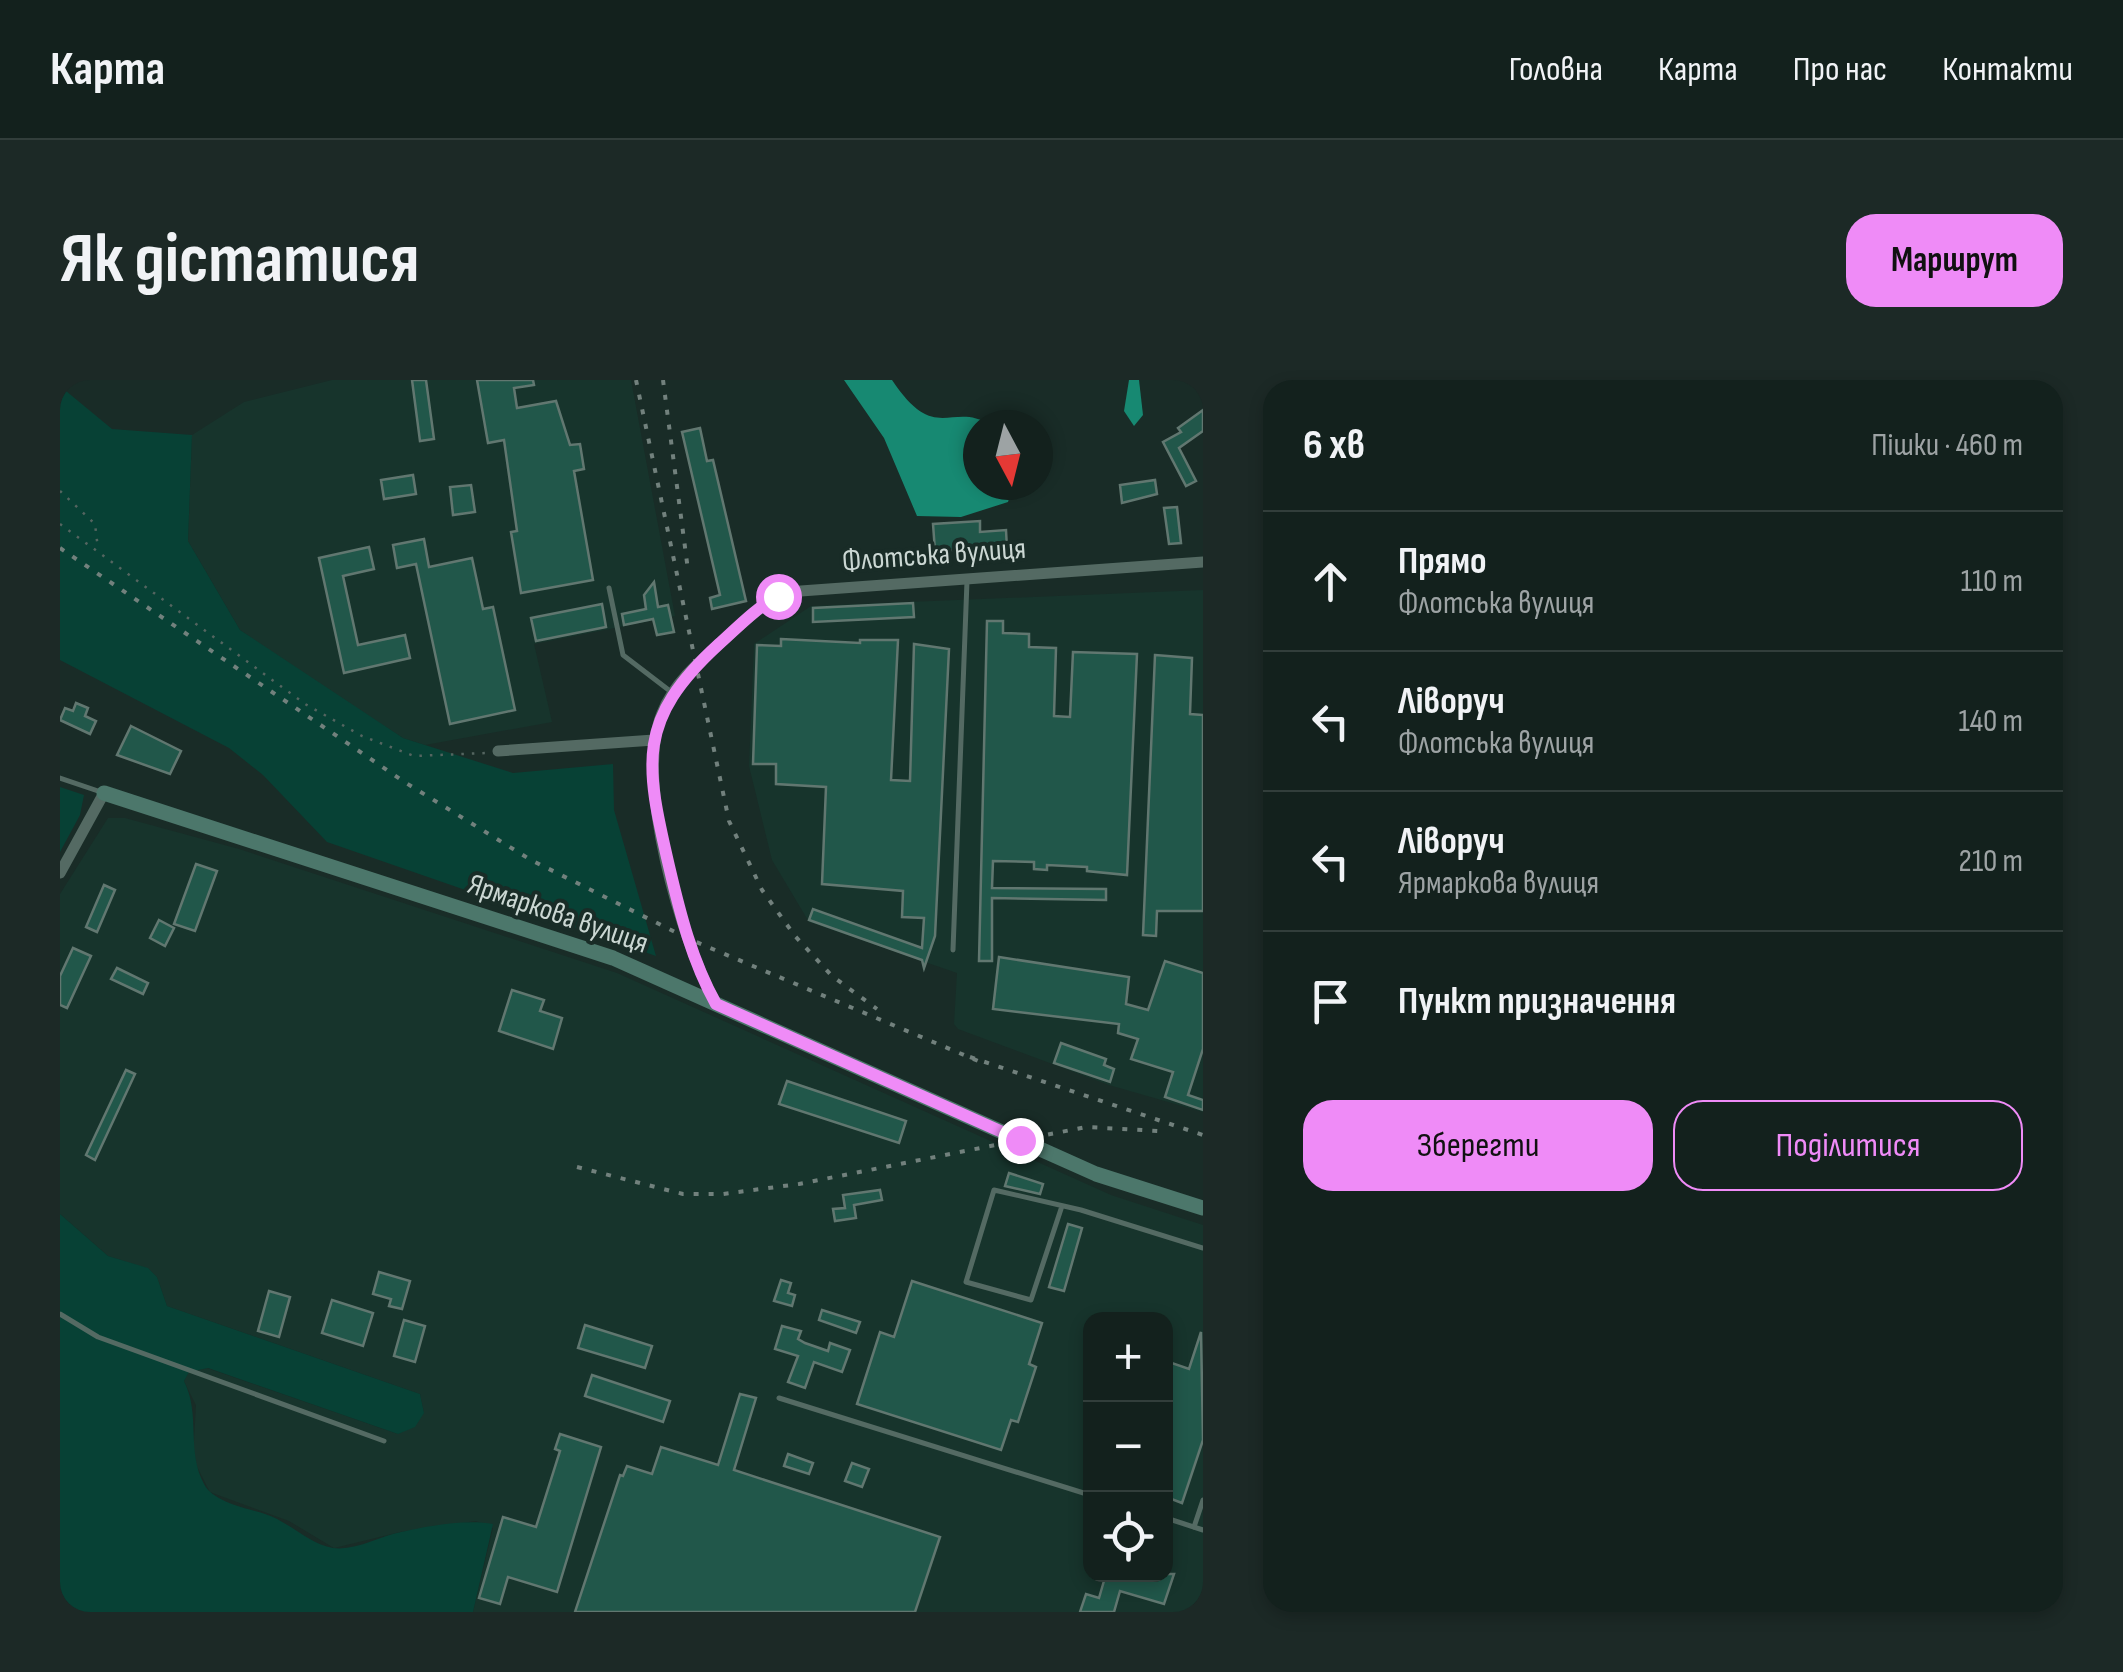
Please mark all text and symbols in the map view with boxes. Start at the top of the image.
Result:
text: Карта [50,41,165,98]
text: Головна [1509,48,1603,91]
text: Карта [1658,48,1738,91]
text: Про нас [1793,48,1887,91]
text: Контакти [1942,48,2073,91]
button: Маршрут [1846,214,2063,307]
text: Як дістатися [60,218,419,302]
north arrow [963,410,1053,500]
text: 6 хв [1303,420,1365,471]
text: Пішки · 460 m [1871,426,2023,465]
street label: Флотська вулиця [841,531,1027,579]
text: Прямо [1398,539,1487,584]
icon: ahead [1303,554,1358,609]
text: 110 m [1961,562,2023,601]
route start [756,574,802,620]
text: Флотська вулиця [1398,584,1594,623]
text: Ліворуч [1398,679,1505,724]
icon: left [1303,694,1358,749]
text: 140 m [1959,702,2023,741]
text: Флотська вулиця [1398,724,1594,763]
text: Ліворуч [1398,819,1505,864]
icon: left [1303,834,1358,889]
text: 210 m [1959,842,2023,881]
text: Ярмаркова вулиця [1398,864,1599,903]
street label: Ярмаркова вулиця [463,866,653,962]
icon: arrive [1303,974,1358,1029]
text: Пункт призначення [1398,979,1676,1024]
button: Зберегти [1303,1100,1653,1191]
button: Поділитися [1673,1100,2023,1191]
route end [998,1118,1044,1164]
map controls [1083,1312,1173,1582]
button: + [1083,1312,1173,1402]
button: − [1083,1402,1173,1492]
button: locate [1083,1492,1173,1582]

